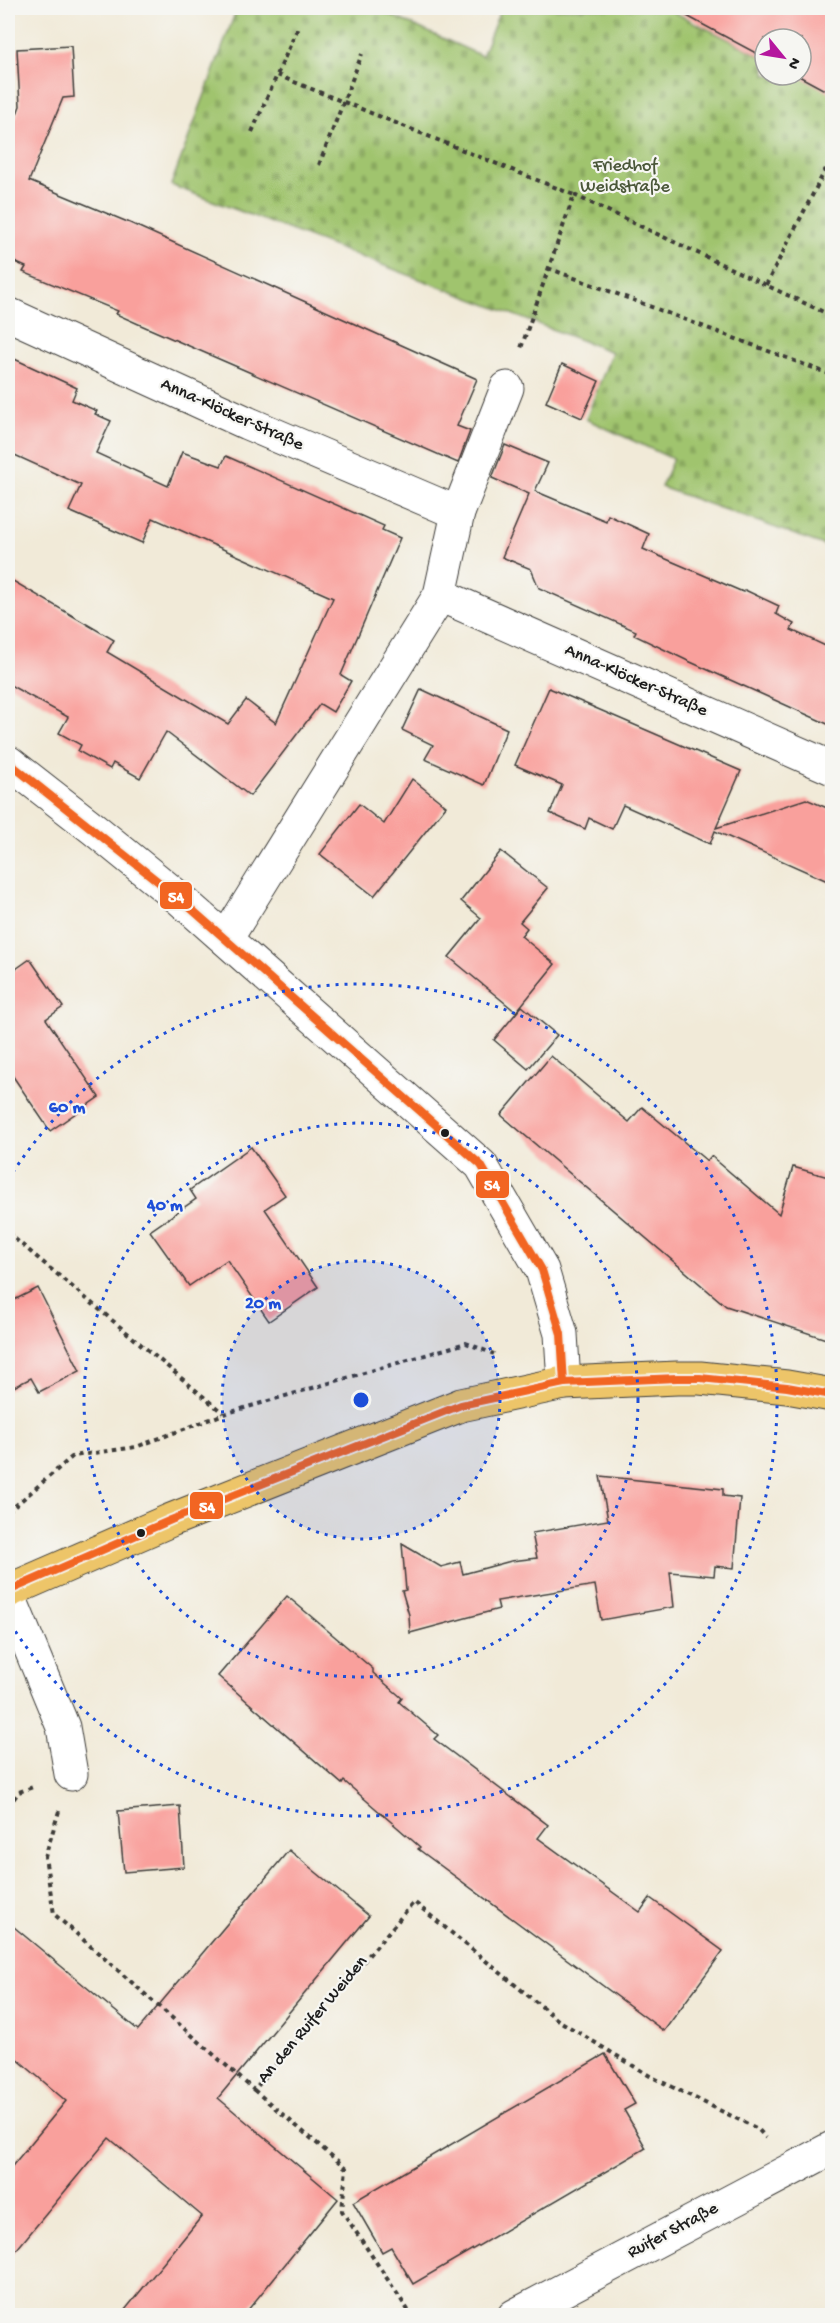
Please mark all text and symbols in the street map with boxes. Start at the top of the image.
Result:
north arrow [753,27,813,87]
text: N [782,53,804,72]
park label: Friedhof Weidstraße [580,156,671,198]
street label: Anna-Klöcker-Straße [157,374,307,456]
street label: Anna-Klöcker-Straße [561,640,711,722]
line badge: 54 [159,881,193,910]
text: 54 [168,890,184,909]
text: 60 m [49,1098,85,1119]
unlabelled marker [439,1127,451,1139]
line badge: 54 [475,1170,510,1199]
text: 54 [484,1178,500,1197]
text: 40 m [146,1196,183,1217]
text: 20 m [245,1294,281,1315]
centre of rings [351,1390,371,1410]
line badge: 54 [189,1491,224,1520]
text: 54 [199,1500,215,1519]
unlabelled marker [135,1527,147,1539]
street label: An den Ruifer Weiden [253,1952,373,2088]
street label: Ruifer Straße [624,2198,722,2264]

